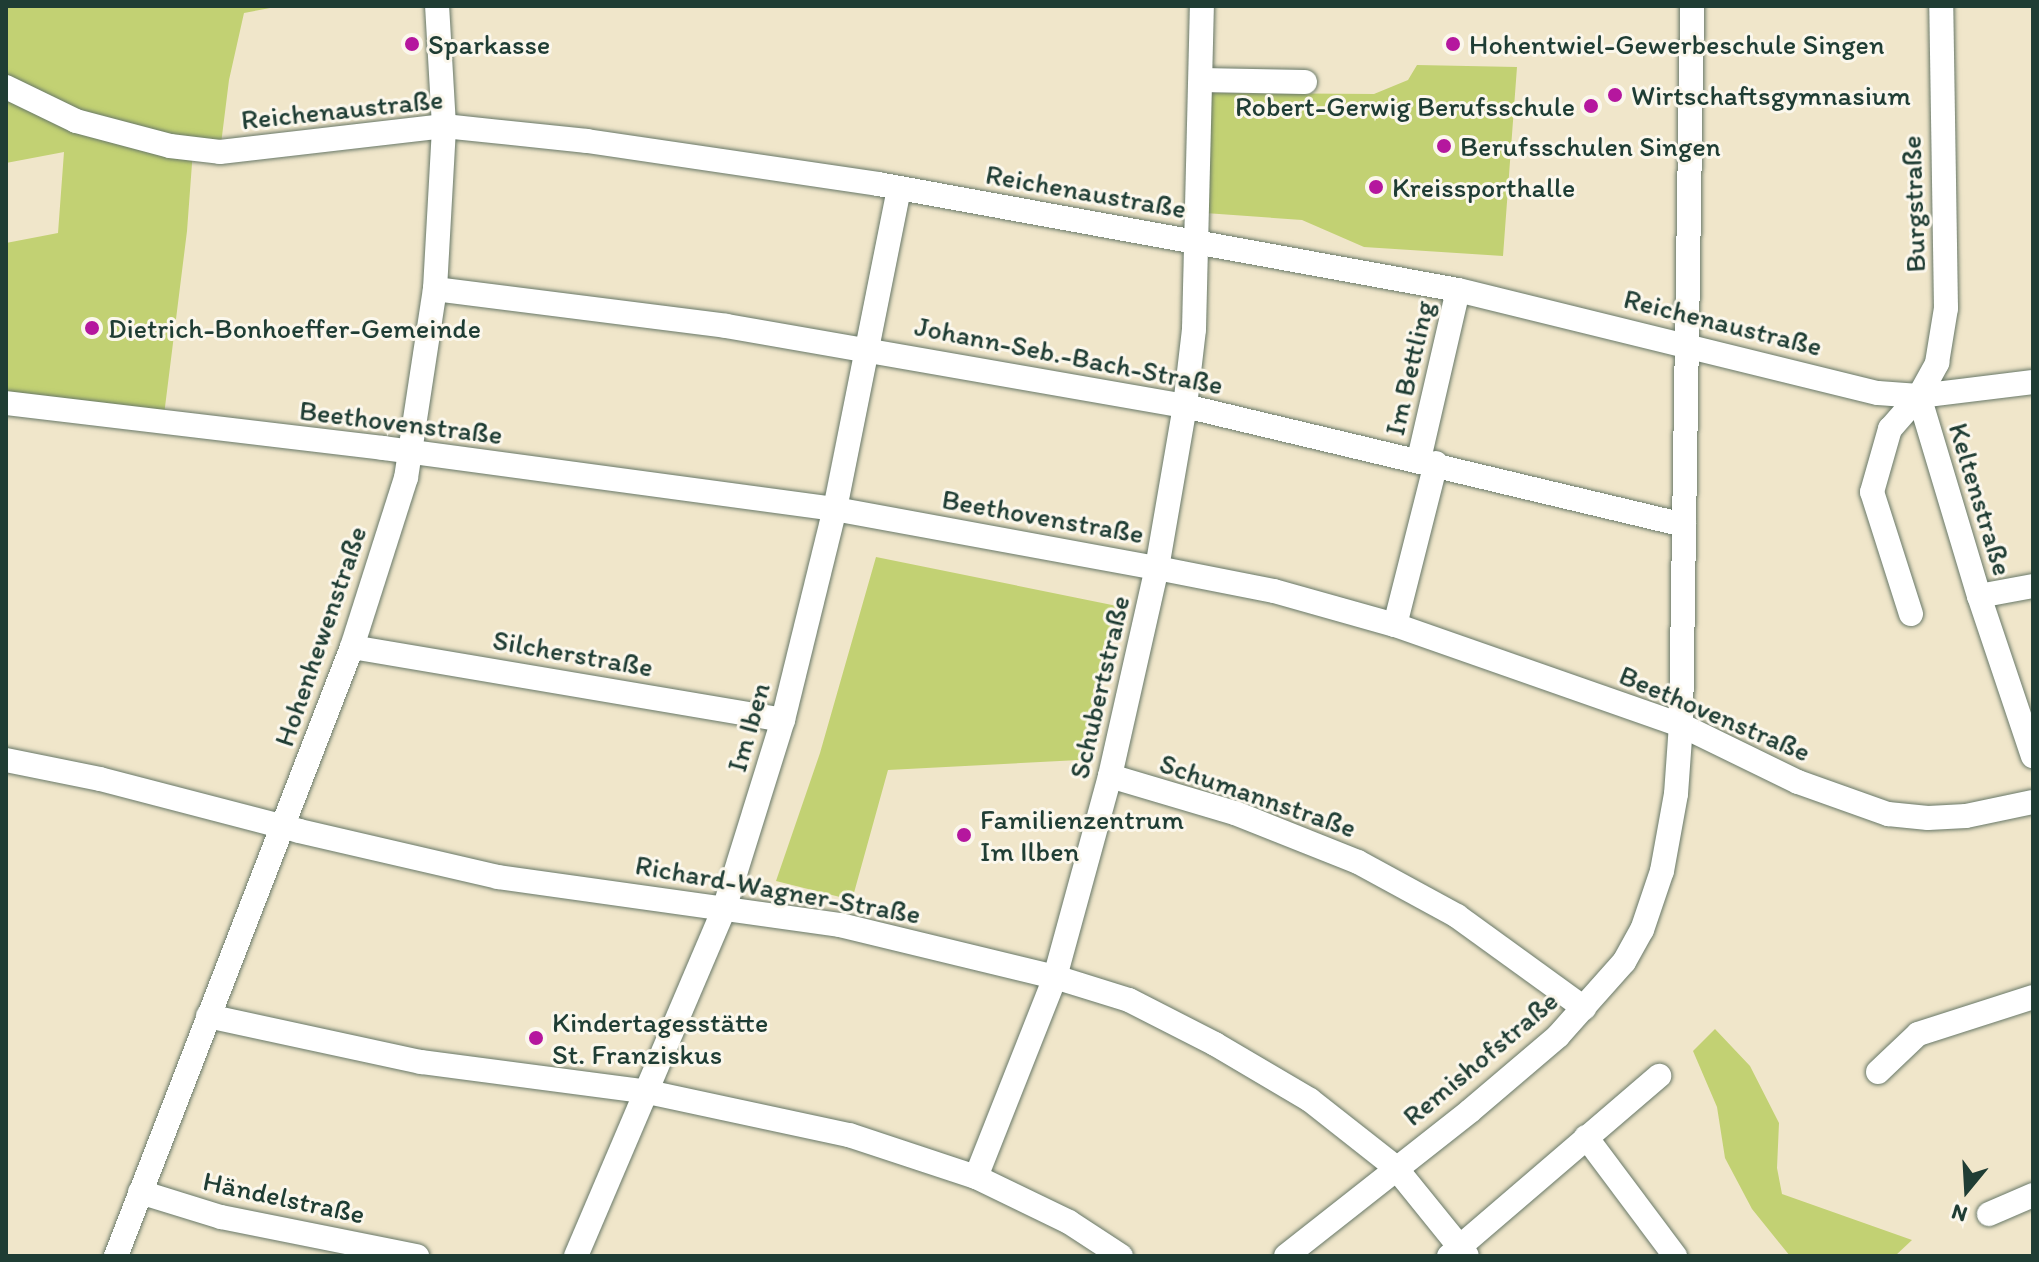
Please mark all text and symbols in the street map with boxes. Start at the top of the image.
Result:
place label: Sparkasse [428,27,550,61]
place label: Hohentwiel-Gewerbeschule Singen [1469,27,1885,61]
marker: Sparkasse [403,35,421,53]
marker: Hohentwiel-Gewerbeschule Singen [1444,35,1462,53]
place label: Wirtschaftsgymnasium [1631,78,1911,112]
street label: Reichenaustraße [239,82,445,136]
marker: Wirtschaftsgymnasium [1606,86,1624,104]
place label: Robert-Gerwig Berufsschule [1235,89,1575,123]
marker: Robert-Gerwig Berufsschule [1582,97,1600,115]
place label: Berufsschulen Singen [1460,129,1721,163]
street label: Burgstraße [1894,135,1932,273]
marker: Berufsschulen Singen [1435,137,1453,155]
street label: Reichenaustraße [983,157,1189,225]
place label: Kreissporthalle [1392,170,1575,204]
marker: Kreissporthalle [1367,178,1385,196]
street label: Reichenaustraße [1620,281,1826,363]
street label: Im Bettling [1377,298,1441,438]
street label: Johann-Seb.-Bach-Straße [912,309,1226,401]
place label: Dietrich-Bonhoeffer-Gemeinde [108,311,481,345]
marker: Dietrich-Bonhoeffer-Gemeinde [83,319,101,337]
street label: Beethovenstraße [297,393,505,451]
street label: Keltenstraße [1942,419,2020,579]
street label: Beethovenstraße [939,482,1147,550]
street label: Hohenhewenstraße [267,521,373,751]
street label: Schubertstraße [1062,592,1136,782]
street label: Silcherstraße [490,622,656,684]
street label: Beethovenstraße [1614,658,1816,768]
street label: Im Iben [719,677,777,777]
street label: Schumannstraße [1155,746,1361,844]
place label: Familienzentrum Im Ilben [980,802,1184,868]
marker: Familienzentrum Im Ilben [955,826,973,844]
street label: Richard-Wagner-Straße [633,847,923,931]
street label: Remishofstraße [1396,983,1564,1133]
place label: Kindertagesstätte St. Franziskus [552,1005,768,1071]
marker: Kindertagesstätte St. Franziskus [527,1029,545,1047]
north arrow [1927,1150,2007,1230]
street label: Händelstraße [200,1163,368,1231]
text: N [1948,1198,1971,1228]

